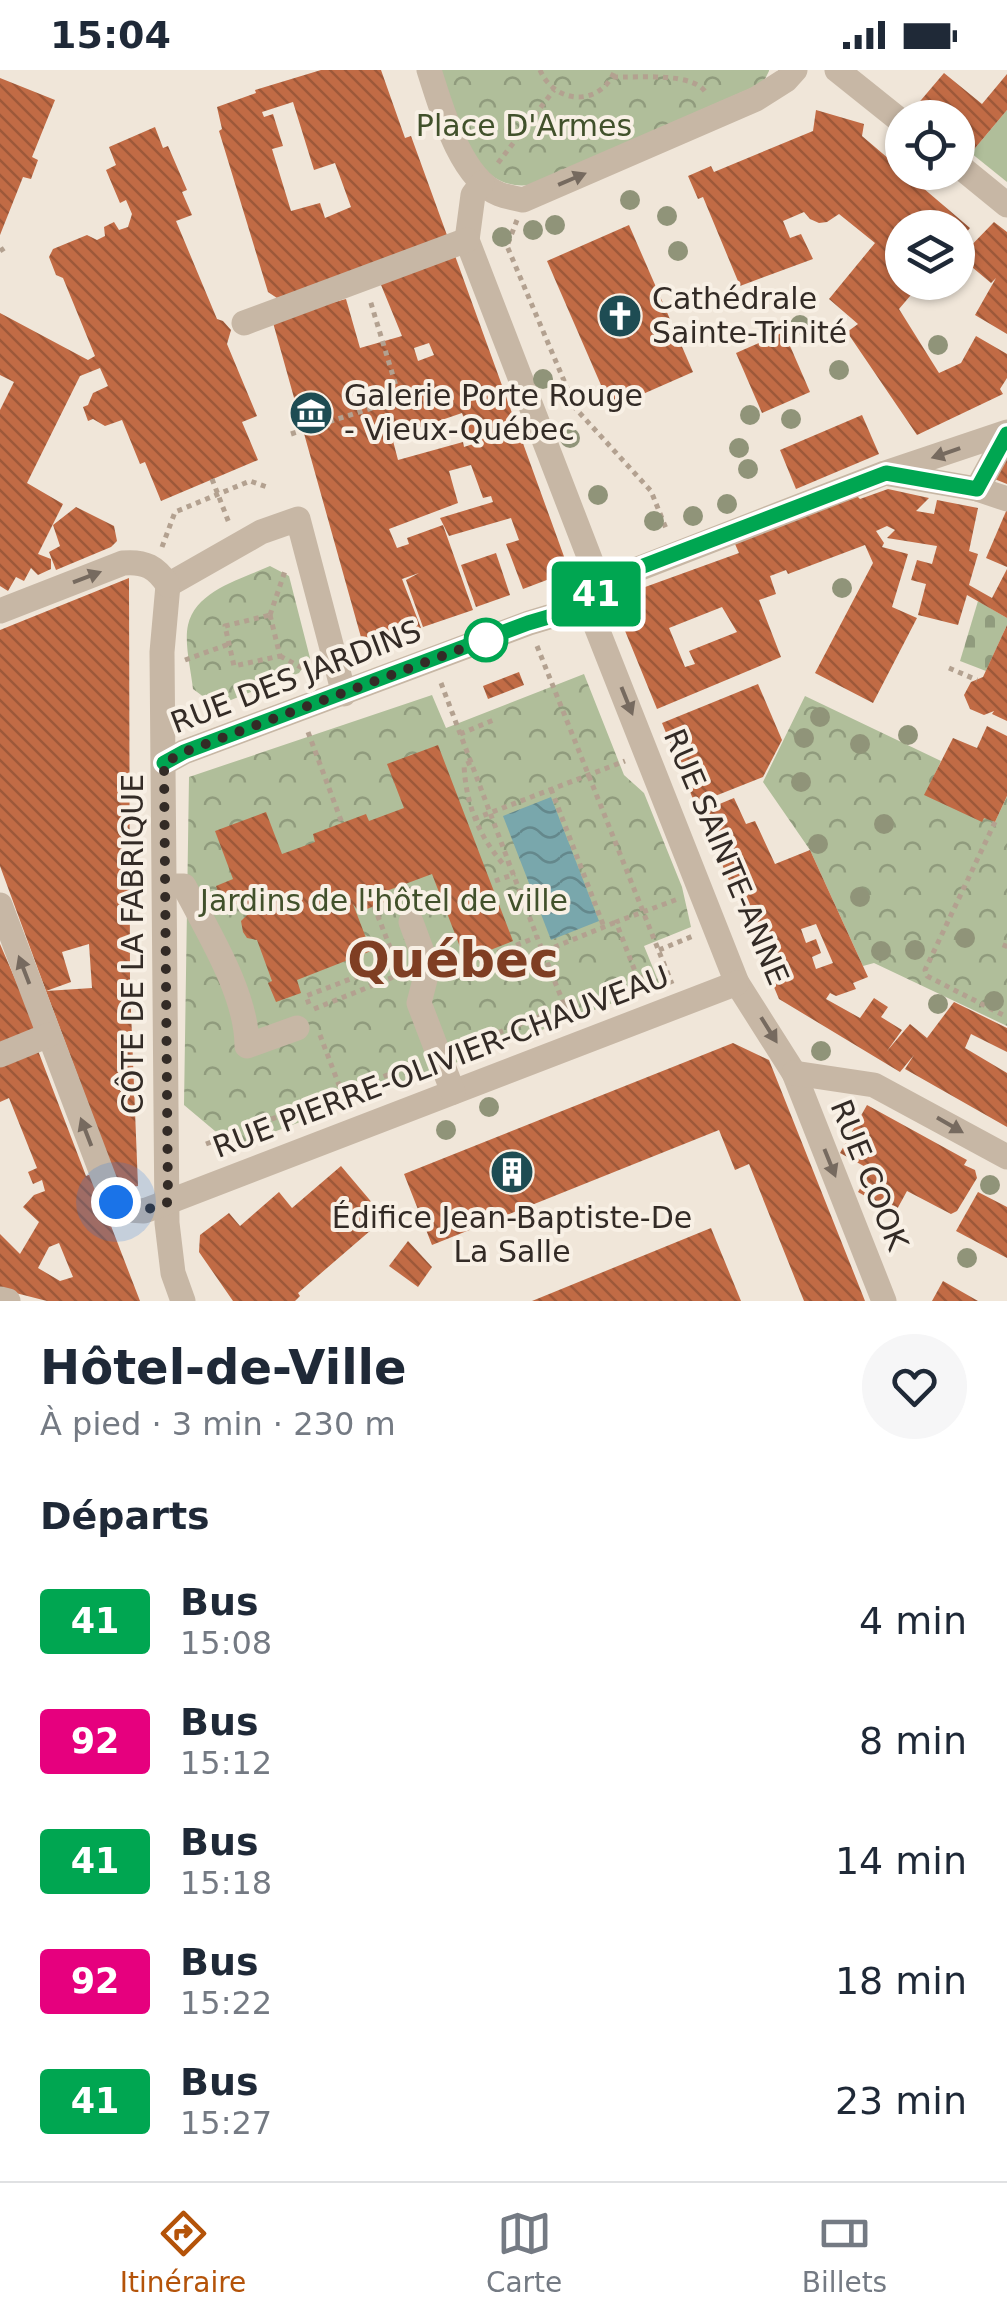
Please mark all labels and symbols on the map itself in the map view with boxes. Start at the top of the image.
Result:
park label: Place D'Armes [416,108,632,143]
one-way arrow [557,171,586,187]
place label: Cathédrale Sainte-Trinité [652,281,847,350]
church icon: Cathédrale Sainte-Trinité [597,293,643,339]
place label: Galerie Porte Rouge - Vieux-Québec [344,378,643,447]
museum icon: Galerie Porte Rouge - Vieux-Québec [288,390,334,436]
one-way arrow [931,446,961,461]
line badge: 41 [551,562,641,626]
one-way arrow [72,569,102,585]
street label: RUE DES JARDINS [166,613,426,740]
unlabelled marker [465,619,507,661]
one-way arrow [619,687,635,717]
street label: RUE SAINTE-ANNE [657,724,796,990]
street label: CÔTE DE LA FABRIQUE [114,774,150,1114]
park label: Jardins de l'hôtel de ville [198,883,568,918]
district label: Québec [347,931,559,989]
one-way arrow [16,954,31,984]
street label: RUE PIERRE-OLIVIER-CHAUVEAU [208,958,674,1165]
one-way arrow [760,1016,778,1044]
street label: RUE COOK [823,1094,916,1256]
one-way arrow [78,1116,93,1146]
one-way arrow [936,1116,965,1133]
building icon: Édifice Jean-Baptiste-De La Salle [489,1149,535,1195]
one-way arrow [822,1149,838,1179]
your location [91,1177,141,1227]
place label: Édifice Jean-Baptiste-De La Salle [332,1200,692,1269]

